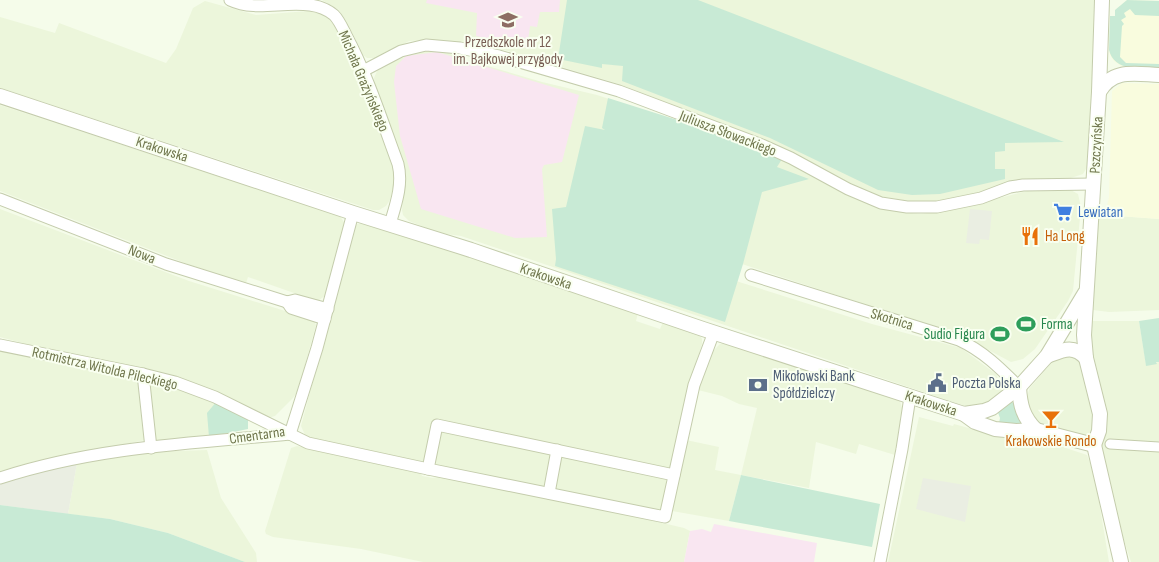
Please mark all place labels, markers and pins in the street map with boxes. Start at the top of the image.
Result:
school or university icon: Przedszkole nr 12 im. Bajkowej przygody [497,9,519,31]
place label: Przedszkole nr 12 im. Bajkowej przygody [453,33,563,69]
supermarket icon: Lewiatan [1052,201,1074,223]
place label: Lewiatan [1078,203,1123,222]
restaurant icon: Ha Long [1019,225,1041,247]
place label: Ha Long [1045,227,1085,246]
sports icon: Forma [1015,313,1037,335]
place label: Forma [1041,315,1073,334]
sports icon: Sudio Figura [989,323,1011,345]
place label: Sudio Figura [924,325,985,344]
place label: Mikołowski Bank Spółdzielczy [773,367,855,403]
public building icon: Poczta Polska [926,372,948,394]
bank icon: Mikołowski Bank Spółdzielczy [747,374,769,396]
place label: Poczta Polska [952,374,1021,393]
bar icon: Krakowskie Rondo [1040,408,1062,430]
place label: Krakowskie Rondo [1006,432,1096,451]

